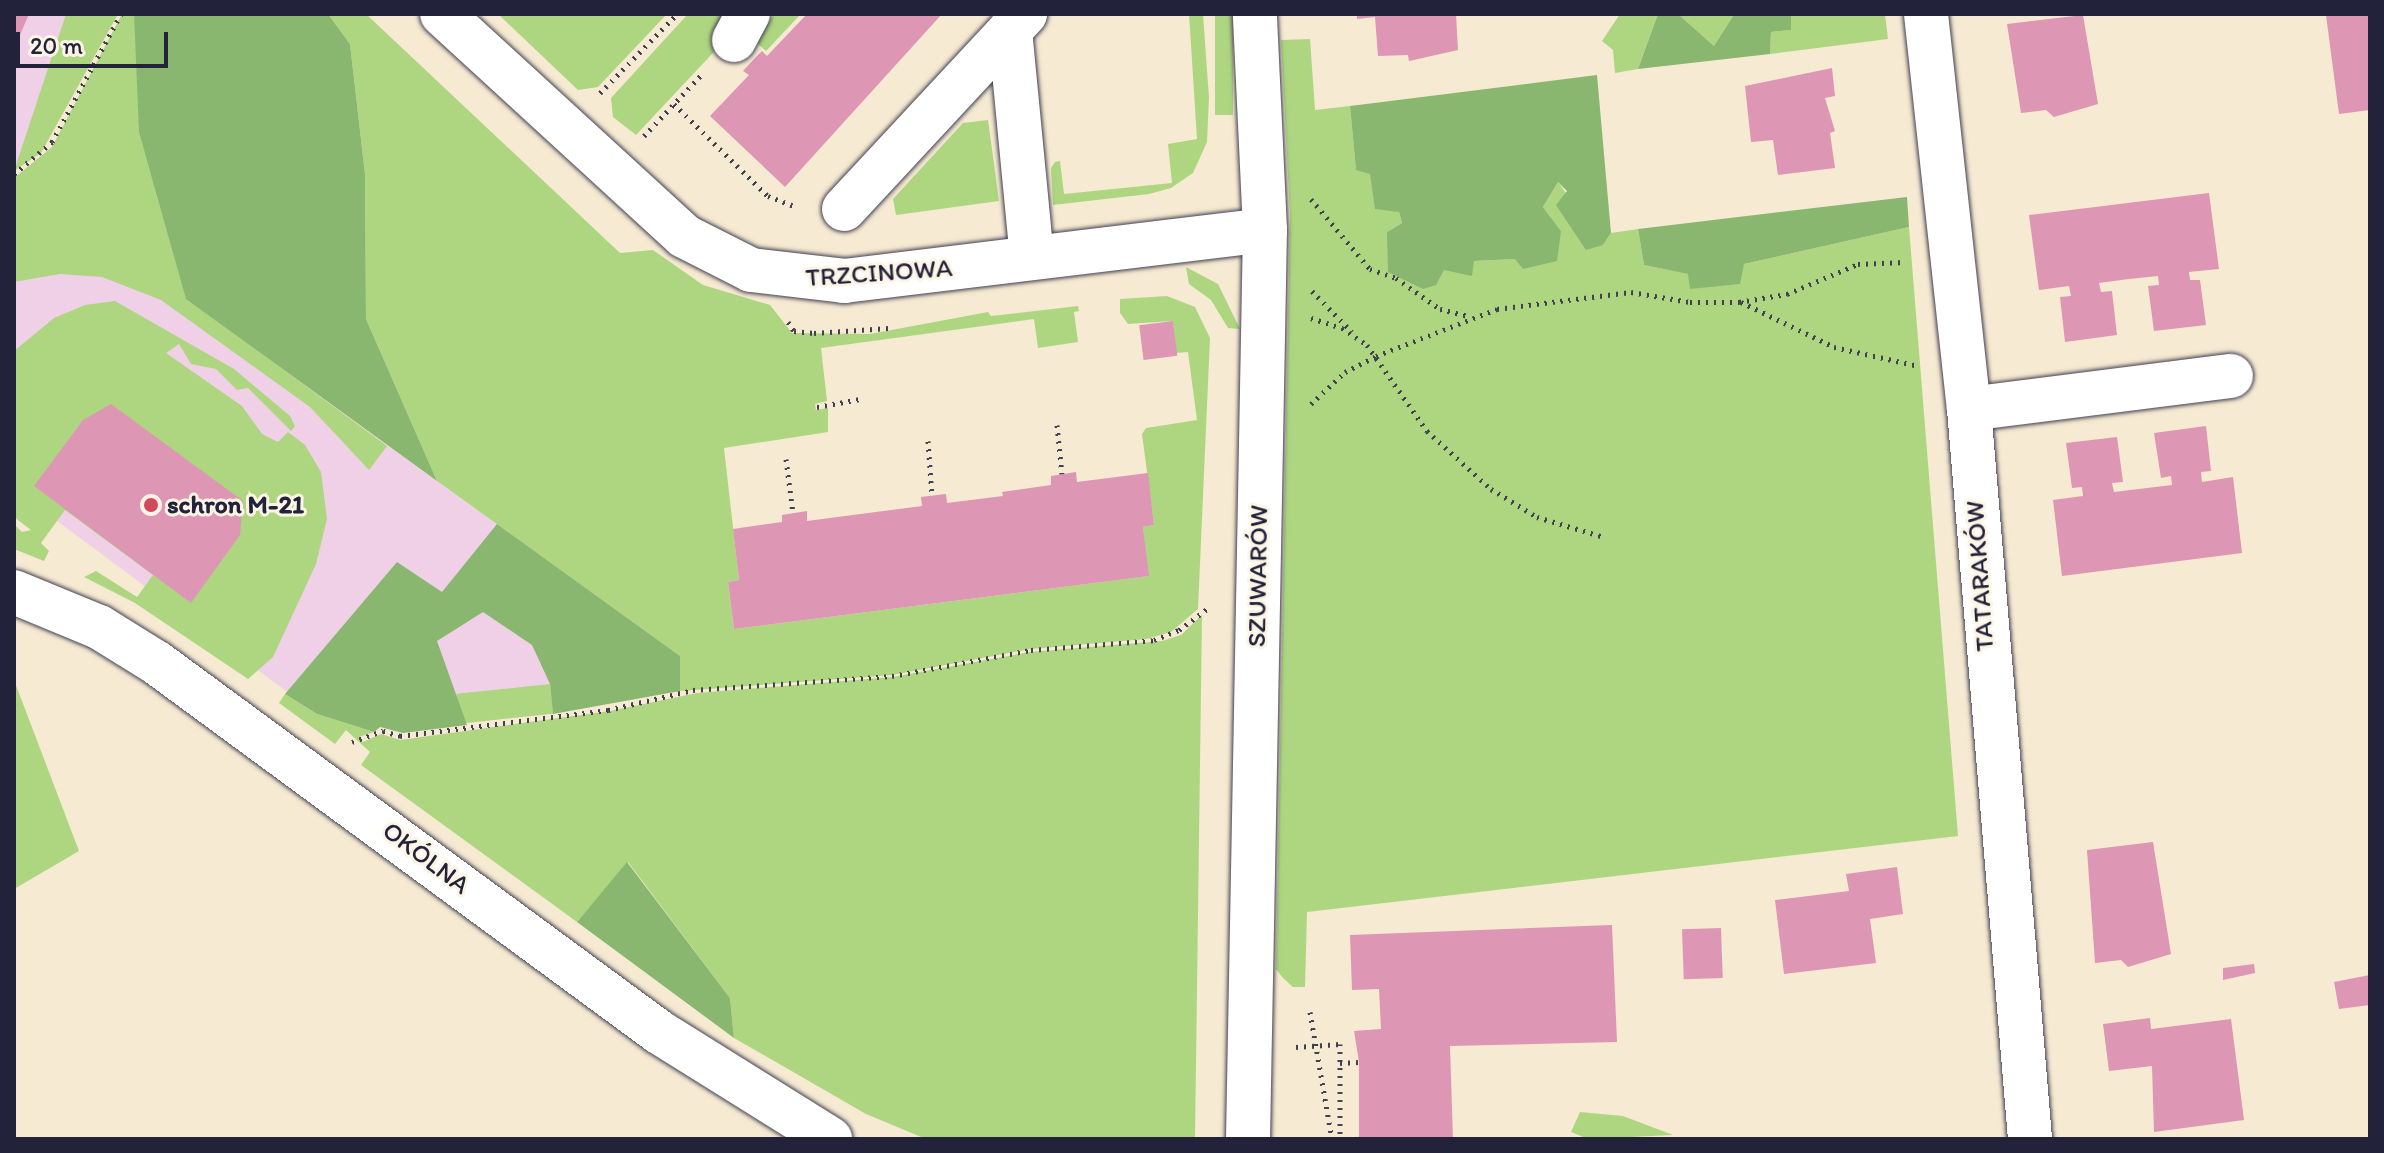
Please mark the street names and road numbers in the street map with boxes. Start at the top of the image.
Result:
street label: TRZCINOWA [805,252,953,294]
street label: TATARAKÓW [1959,500,2001,652]
street label: SZUWARÓW [1241,505,1275,647]
street label: OKÓLNA [376,815,476,901]

